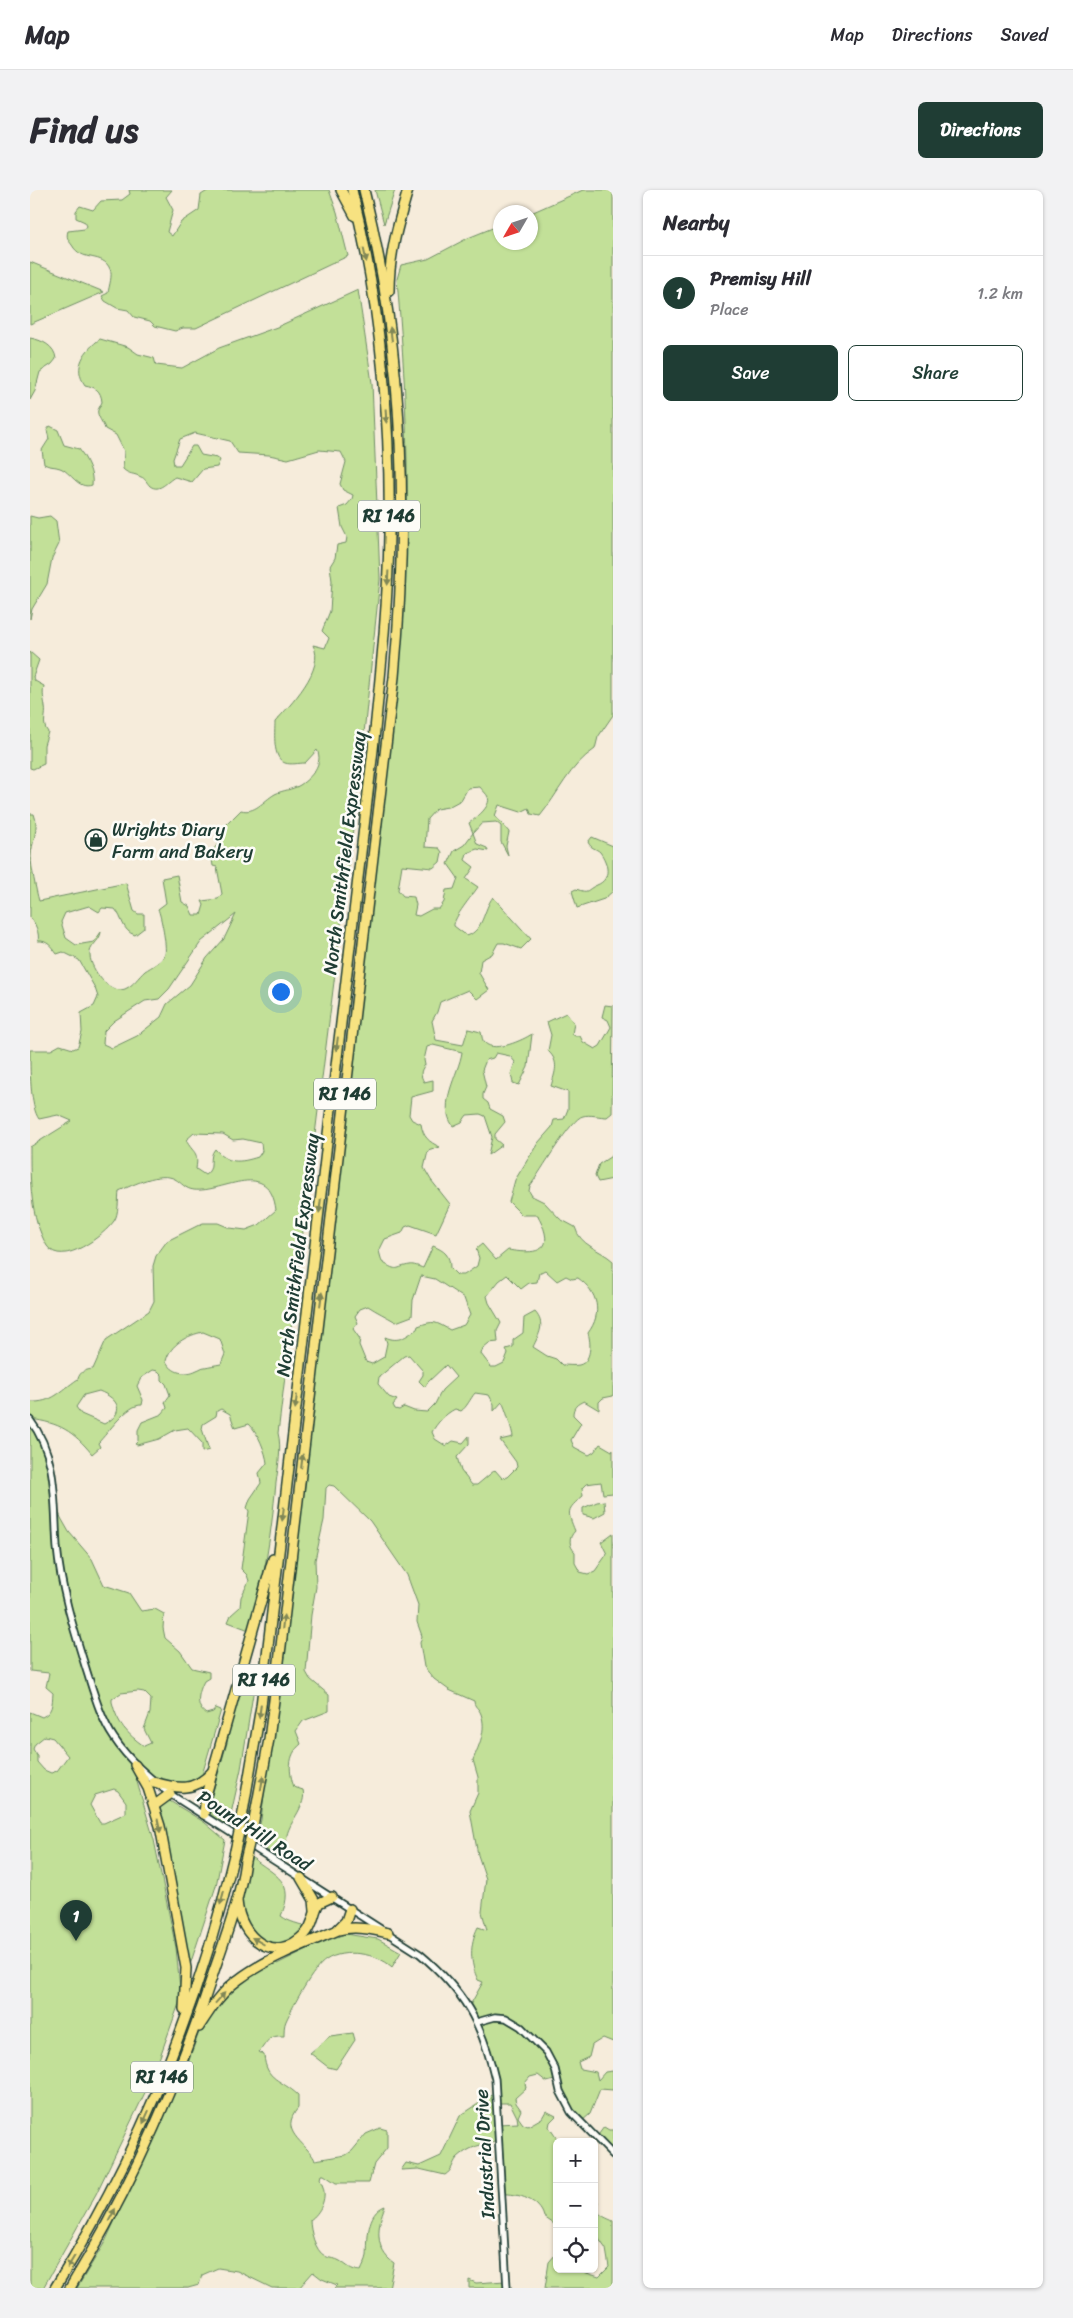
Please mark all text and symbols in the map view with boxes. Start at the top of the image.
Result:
text: Map [25,14,69,56]
text: Map [831,19,864,51]
text: Directions [892,19,973,51]
text: Saved [1001,19,1048,51]
text: Find us [30,99,138,161]
button: Directions [918,102,1043,158]
text: Nearby [663,204,729,242]
north arrow [493,205,538,250]
one-way arrow [361,247,369,263]
text: Premisy Hill [710,262,811,295]
text: 1 [676,279,682,308]
text: 1.2 km [977,279,1023,308]
text: Place [710,295,749,324]
one-way arrow [387,325,395,341]
button: Save [663,345,838,401]
button: Share [848,345,1023,401]
one-way arrow [382,408,390,424]
road number: RI 146 [358,500,420,532]
one-way arrow [383,571,391,587]
street label: North Smithfield Expressway [313,729,376,977]
place label: Wrights Diary Farm and Bakery [112,813,253,868]
shop icon: Wrights Diary Farm and Bakery [84,828,108,852]
your location [268,979,294,1005]
one-way arrow [333,1037,341,1053]
road number: RI 146 [314,1079,376,1110]
street label: North Smithfield Expressway [266,1131,329,1379]
one-way arrow [316,1198,324,1214]
one-way arrow [317,1291,325,1307]
one-way arrow [292,1394,300,1410]
one-way arrow [298,1453,306,1469]
one-way arrow [279,1507,287,1523]
one-way arrow [280,1614,288,1630]
road number: RI 146 [233,1664,295,1696]
one-way arrow [256,1703,264,1719]
one-way arrow [258,1775,266,1791]
street label: Pound Hill Road [191,1781,320,1881]
one-way arrow [155,1818,163,1833]
one-way arrow [218,1891,226,1906]
pin: 1 [60,1900,92,1941]
one-way arrow [252,1937,265,1946]
one-way arrow [214,1992,226,2004]
road number: RI 146 [131,2061,193,2092]
street label: Industrial Drive [465,2088,504,2221]
one-way arrow [141,2110,150,2125]
map controls [553,2138,598,2273]
button: + [553,2138,598,2183]
button: − [553,2183,598,2228]
one-way arrow [107,2209,116,2222]
button: locate [553,2228,598,2273]
one-way arrow [67,2255,76,2268]

